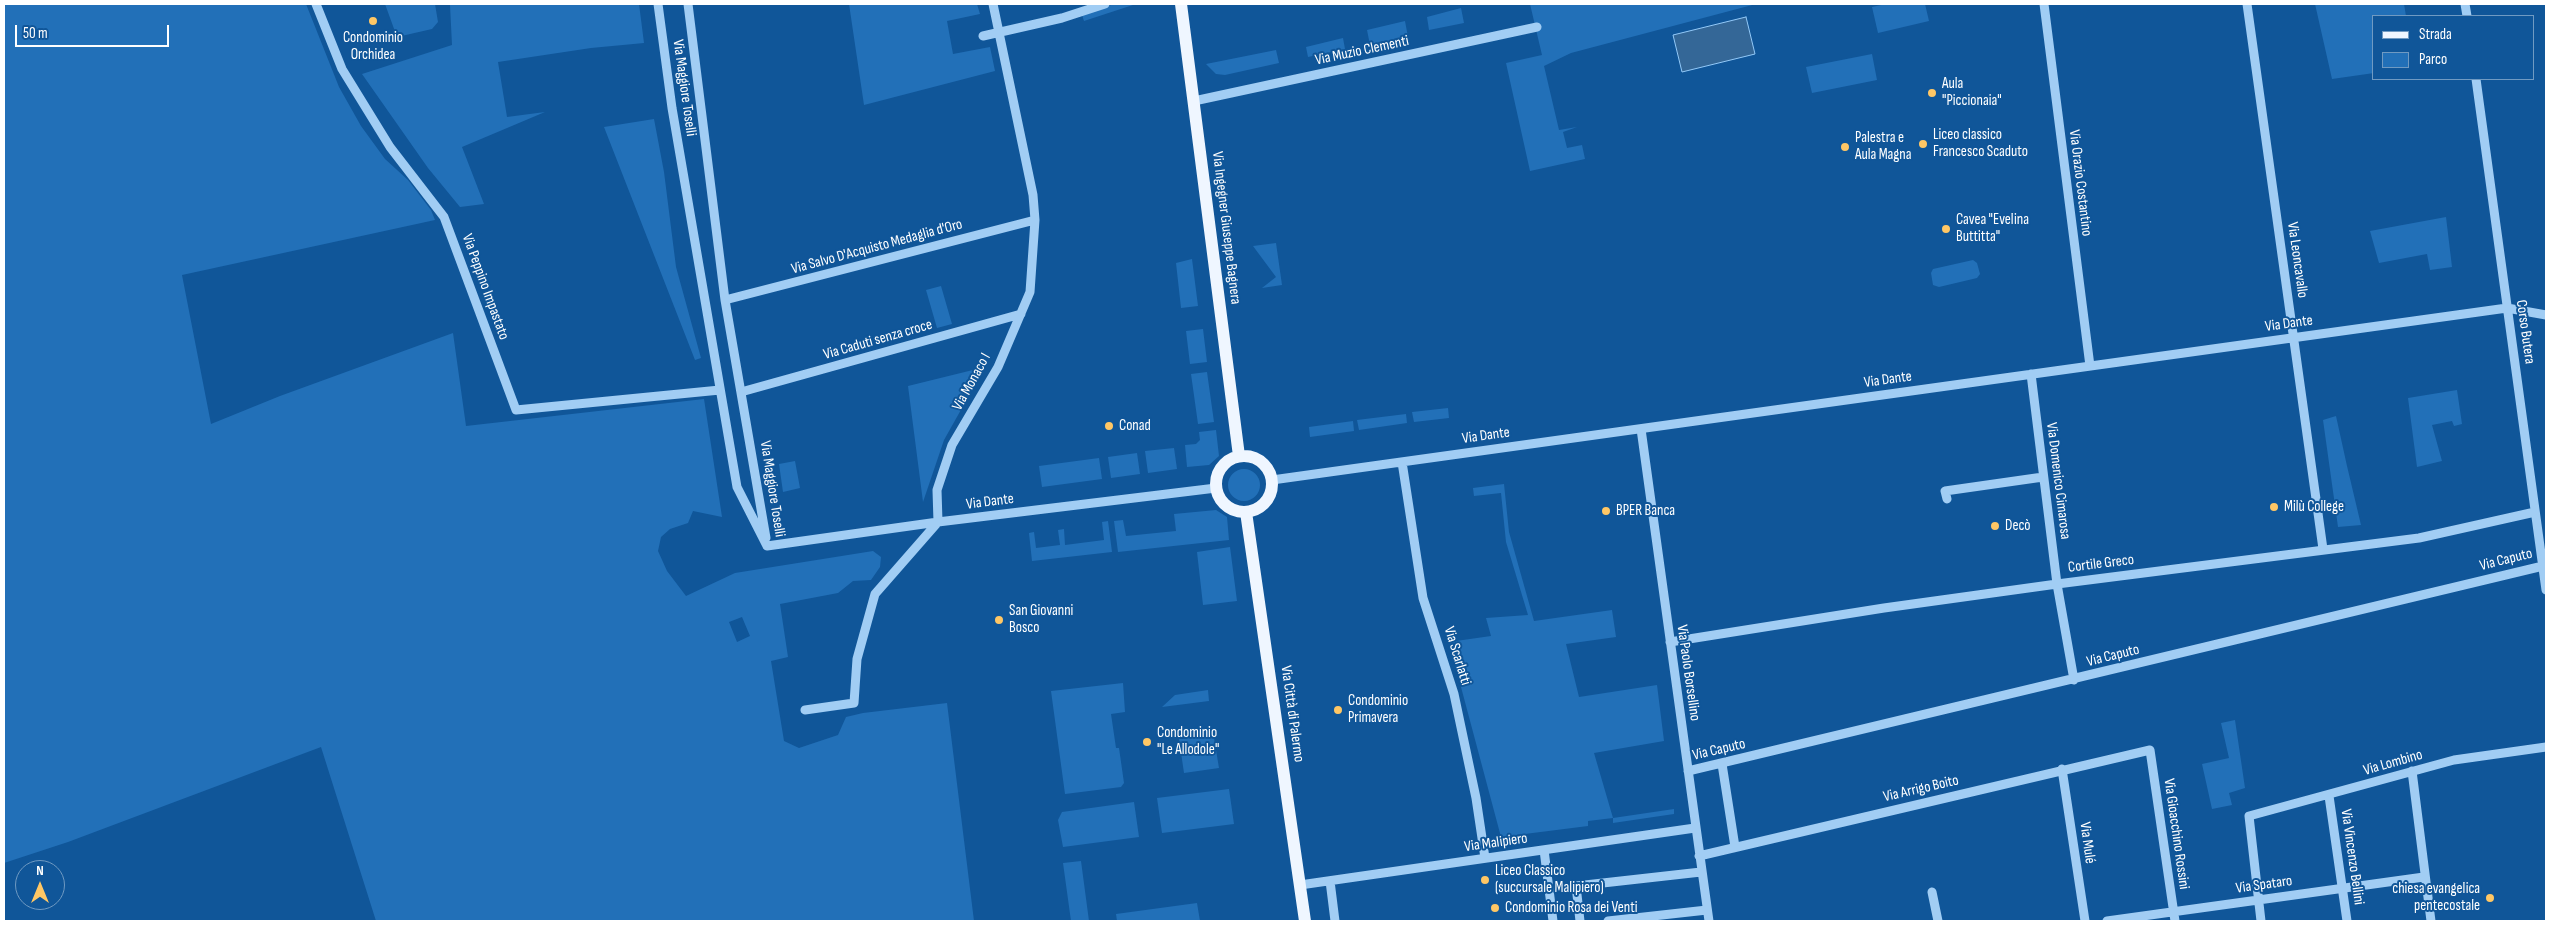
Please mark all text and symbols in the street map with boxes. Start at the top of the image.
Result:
scale bar [18,15,171,47]
marker: Condominio Orchidea [367,15,379,27]
legend [2372,15,2535,80]
text: 50 m [23,24,48,43]
text: Strada [2419,25,2452,44]
place label: Condominio Orchidea [343,29,403,64]
street label: Via Muzio Clementi [1314,32,1410,70]
street label: Via Maggiore Toselli [668,39,700,137]
text: Parco [2419,50,2447,69]
place label: Aula "Piccionaia" [1942,75,2002,110]
marker: Aula "Piccionaia" [1926,87,1938,99]
place label: Liceo classico Francesco Scaduto [1933,126,2028,161]
place label: Palestra e Aula Magna [1855,129,1912,164]
street label: Via Orazio Costantino [2065,129,2095,237]
marker: Liceo classico Francesco Scaduto [1917,138,1929,150]
marker: Palestra e Aula Magna [1839,141,1851,153]
street label: Via Ingegner Giuseppe Bagnera [1208,151,1244,305]
place label: Cavea "Evelina Buttitta" [1956,211,2029,246]
street label: Via Salvo D'Acquisto Medaglia d'Oro [790,215,964,279]
street label: Via Leoncavallo [2283,221,2311,299]
marker: Cavea "Evelina Buttitta" [1940,223,1952,235]
street label: Via Peppino Impastato [458,232,512,342]
street label: Corso Butera [2512,299,2538,365]
street label: Via Dante [2264,312,2314,336]
street label: Via Caduti senza croce [822,316,934,364]
street label: Via Monaco I [949,350,995,414]
street label: Via Dante [1863,368,1913,392]
place label: Conad [1119,417,1151,435]
marker: Conad [1103,420,1115,432]
street label: Via Domenico Cimarosa [2042,422,2074,540]
street label: Via Dante [1461,424,1511,448]
street label: Via Maggiore Toselli [756,440,788,538]
street label: Via Dante [965,490,1015,514]
place label: Milù College [2284,498,2344,516]
marker: Milù College [2268,501,2280,513]
place label: BPER Banca [1616,502,1675,520]
marker: BPER Banca [1600,505,1612,517]
place label: Decò [2005,517,2031,535]
marker: Decò [1989,520,2001,532]
street label: Via Caputo [2478,545,2534,575]
street label: Cortile Greco [2067,551,2135,577]
place label: San Giovanni Bosco [1009,602,1073,637]
marker: San Giovanni Bosco [993,614,1005,626]
street label: Via Scarlatti [1440,624,1474,688]
street label: Via Paolo Borsellino [1672,624,1704,722]
street label: Via Caputo [2085,641,2141,671]
street label: Via Città di Palermo [1276,665,1308,763]
place label: Condominio Primavera [1348,692,1408,727]
marker: Condominio Primavera [1332,704,1344,716]
place label: Condominio "Le Allodole" [1157,724,1219,759]
street label: Via Caputo [1691,735,1747,765]
marker: Condominio "Le Allodole" [1141,736,1153,748]
street label: Via Lombino [2361,746,2425,780]
street label: Via Arrigo Boito [1882,772,1960,806]
street label: Via Gioacchino Rossini [2159,777,2193,891]
street label: Via Vincenzo Bellini [2336,808,2368,906]
street label: Via Mulé [2075,821,2099,865]
street label: Via Malipiero [1463,830,1529,856]
north arrow [15,860,65,910]
text: N [36,862,44,879]
place label: Liceo Classico (succursale Malipiero) [1495,862,1604,897]
street label: Via Spataro [2235,872,2293,898]
marker: Liceo Classico (succursale Malipiero) [1479,874,1491,886]
place label: chiesa evangelica pentecostale [2392,880,2480,915]
marker: chiesa evangelica pentecostale [2484,892,2496,904]
place label: Condominio Rosa dei Venti [1505,899,1638,917]
marker: Condominio Rosa dei Venti [1489,902,1501,914]

